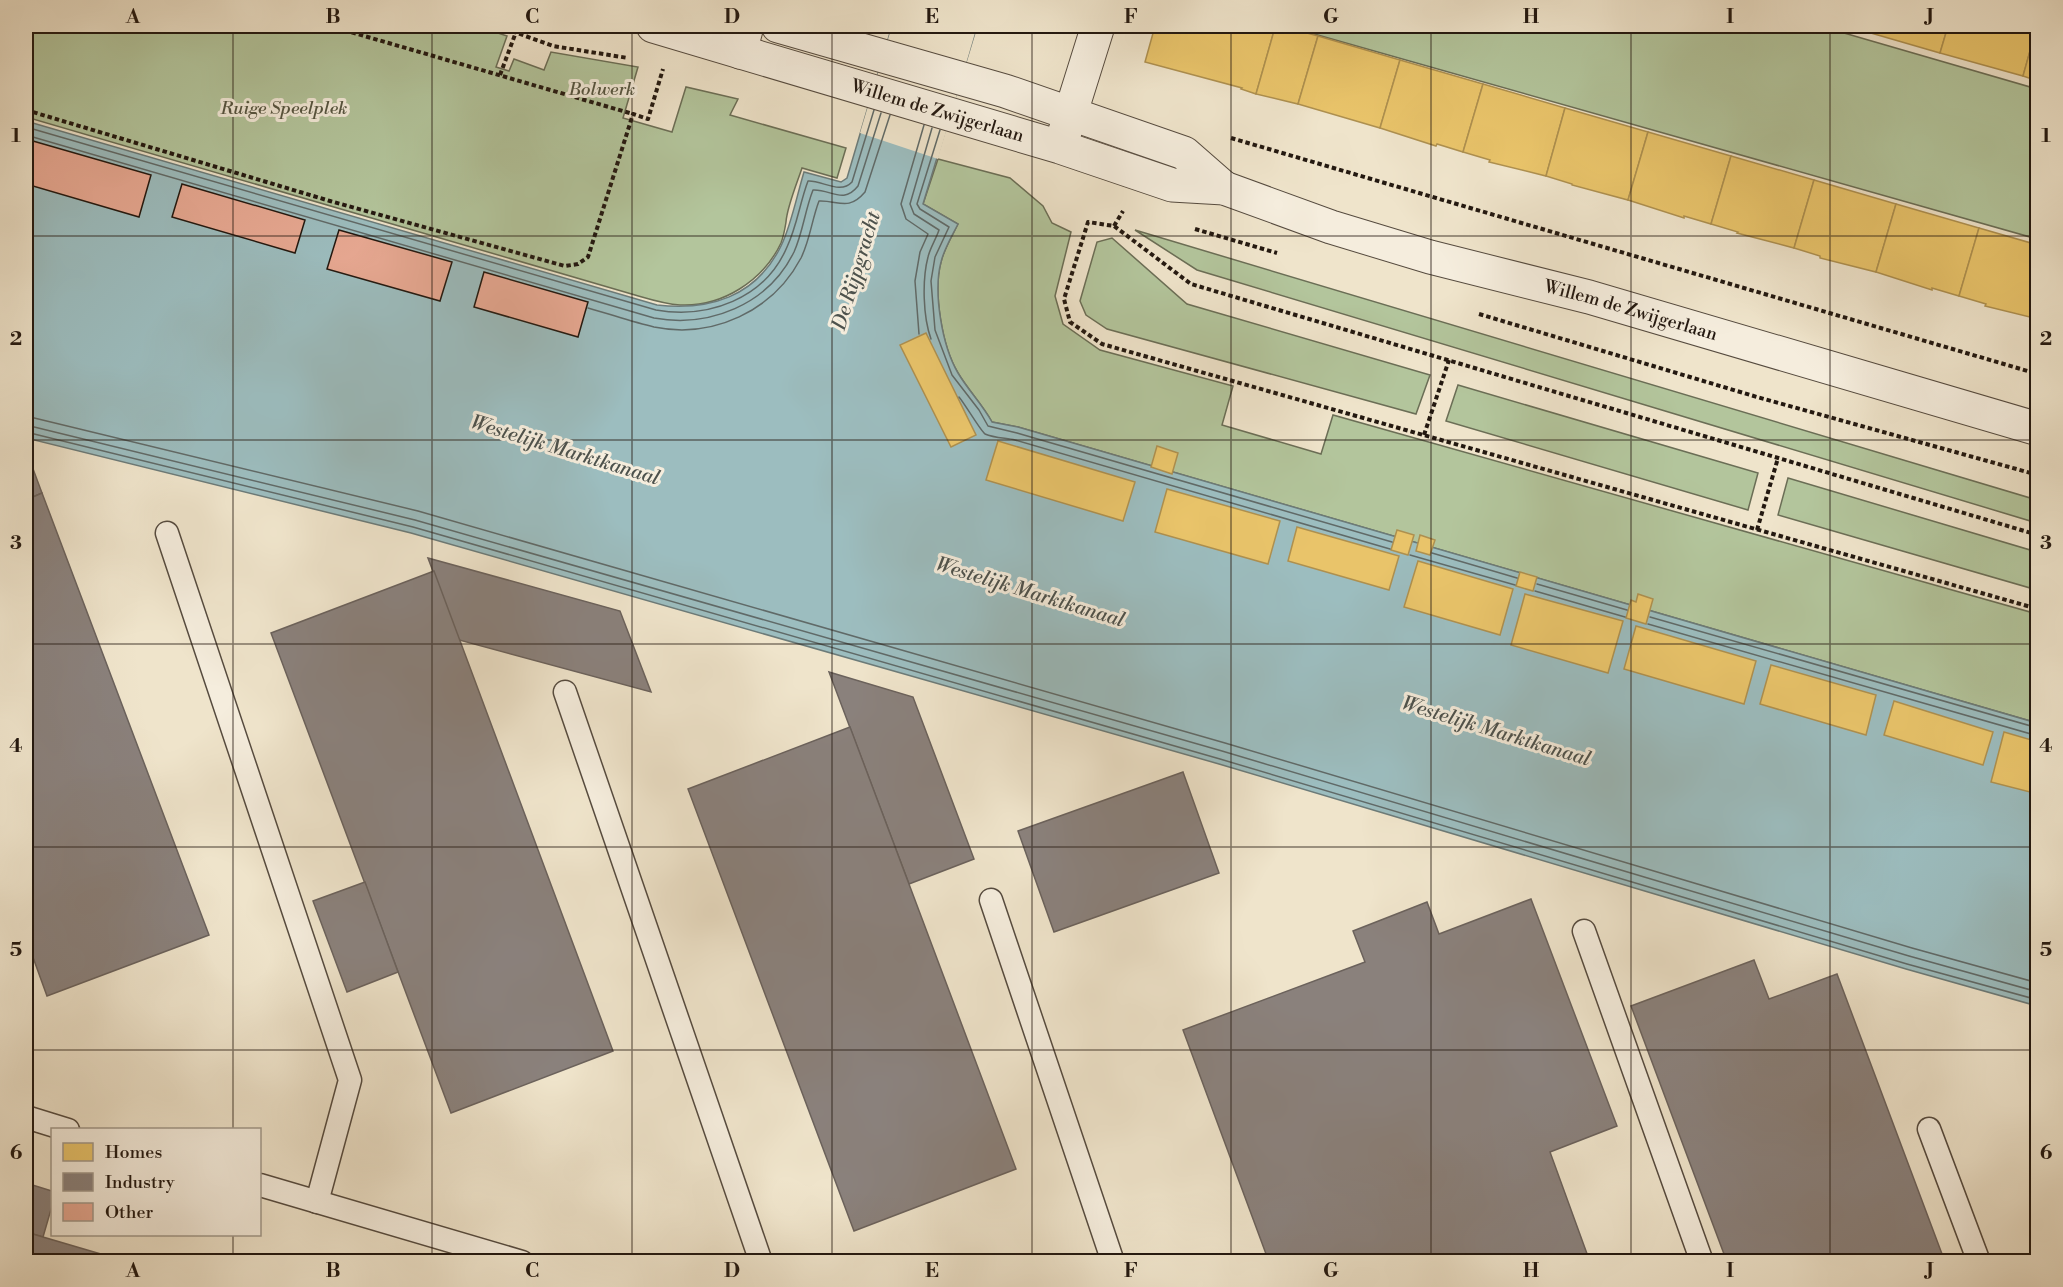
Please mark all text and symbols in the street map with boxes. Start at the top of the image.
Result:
text: A [125,5,141,30]
text: B [325,5,341,30]
text: C [525,5,539,30]
text: D [724,5,740,30]
text: E [925,5,939,30]
text: F [1124,5,1138,30]
text: G [1323,5,1339,30]
text: H [1523,5,1540,30]
text: I [1726,5,1734,30]
text: J [1923,5,1934,30]
street label: Willem de Zwijgerlaan [848,74,1027,147]
park label: Bolwerk [568,78,635,101]
park label: Ruige Speelplek [220,97,348,120]
text: 1 [11,124,21,149]
text: 1 [2041,124,2051,149]
water label: De Rijpgracht [827,208,887,334]
street label: Willem de Zwijgerlaan [1541,274,1720,346]
text: 2 [10,327,22,352]
text: 2 [2040,327,2052,352]
water label: Westelijk Marktkanaal [468,410,663,492]
text: 3 [10,531,22,556]
text: 3 [2040,531,2052,556]
water label: Westelijk Marktkanaal [933,552,1128,634]
water label: Westelijk Marktkanaal [1399,691,1594,773]
text: 4 [9,734,23,759]
text: 4 [2039,734,2053,759]
text: 5 [10,938,22,963]
text: 5 [2040,938,2052,963]
legend [51,1128,261,1236]
text: 6 [10,1141,23,1166]
text: Homes [105,1141,162,1164]
text: 6 [2040,1141,2053,1166]
text: Industry [105,1171,175,1194]
text: Other [105,1201,153,1224]
text: A [125,1259,141,1284]
text: B [325,1259,341,1284]
text: C [525,1259,539,1284]
text: D [724,1259,740,1284]
text: E [925,1259,939,1284]
text: F [1124,1259,1138,1284]
text: G [1323,1259,1339,1284]
text: H [1523,1259,1540,1284]
text: I [1726,1259,1734,1284]
text: J [1923,1259,1934,1284]

